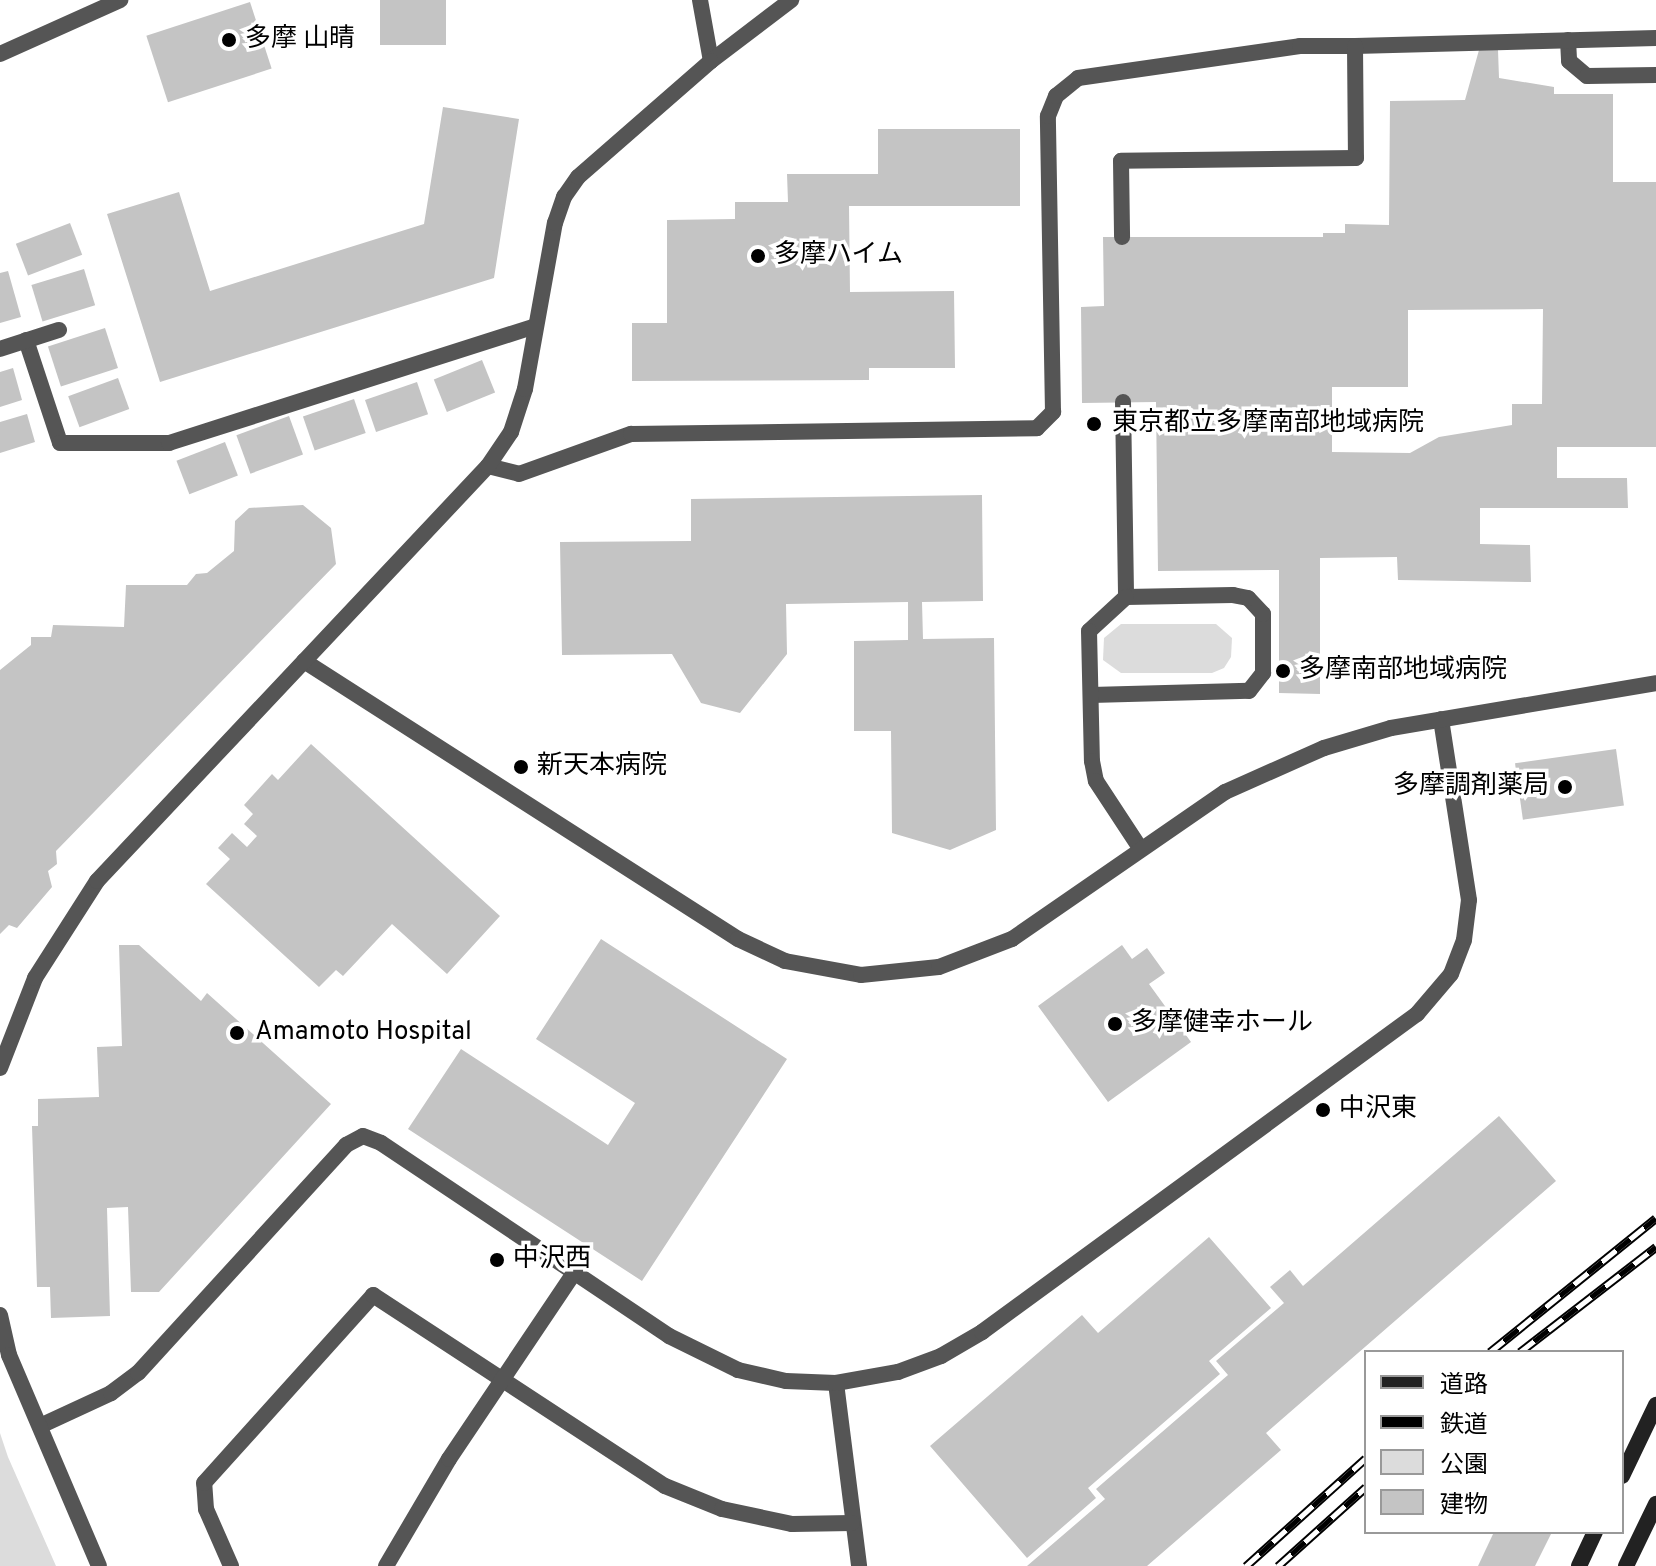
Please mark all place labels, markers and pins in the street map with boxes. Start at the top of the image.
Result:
place label: 多摩 山晴 [245,24,355,56]
marker: 多摩 山晴 [220,31,238,49]
place label: 多摩ハイム [774,240,904,272]
marker: 多摩ハイム [749,247,767,265]
place label: 東京都立多摩南部地域病院 [1112,408,1424,440]
marker: 東京都立多摩南部地域病院 [1083,413,1105,435]
place label: 多摩南部地域病院 [1299,655,1507,687]
marker: 多摩南部地域病院 [1274,662,1292,680]
place label: 新天本病院 [537,751,667,783]
marker: 新天本病院 [512,758,530,776]
place label: 多摩調剤薬局 [1393,771,1549,803]
marker: 多摩調剤薬局 [1556,778,1574,796]
place label: 多摩健幸ホール [1131,1008,1313,1040]
marker: 多摩健幸ホール [1106,1015,1124,1033]
place label: Amamoto Hospital [255,1017,472,1049]
marker: Amamoto Hospital [226,1022,248,1044]
place label: 中沢東 [1339,1094,1417,1126]
marker: 中沢東 [1314,1101,1332,1119]
place label: 中沢西 [513,1244,591,1276]
marker: 中沢西 [488,1251,506,1269]

